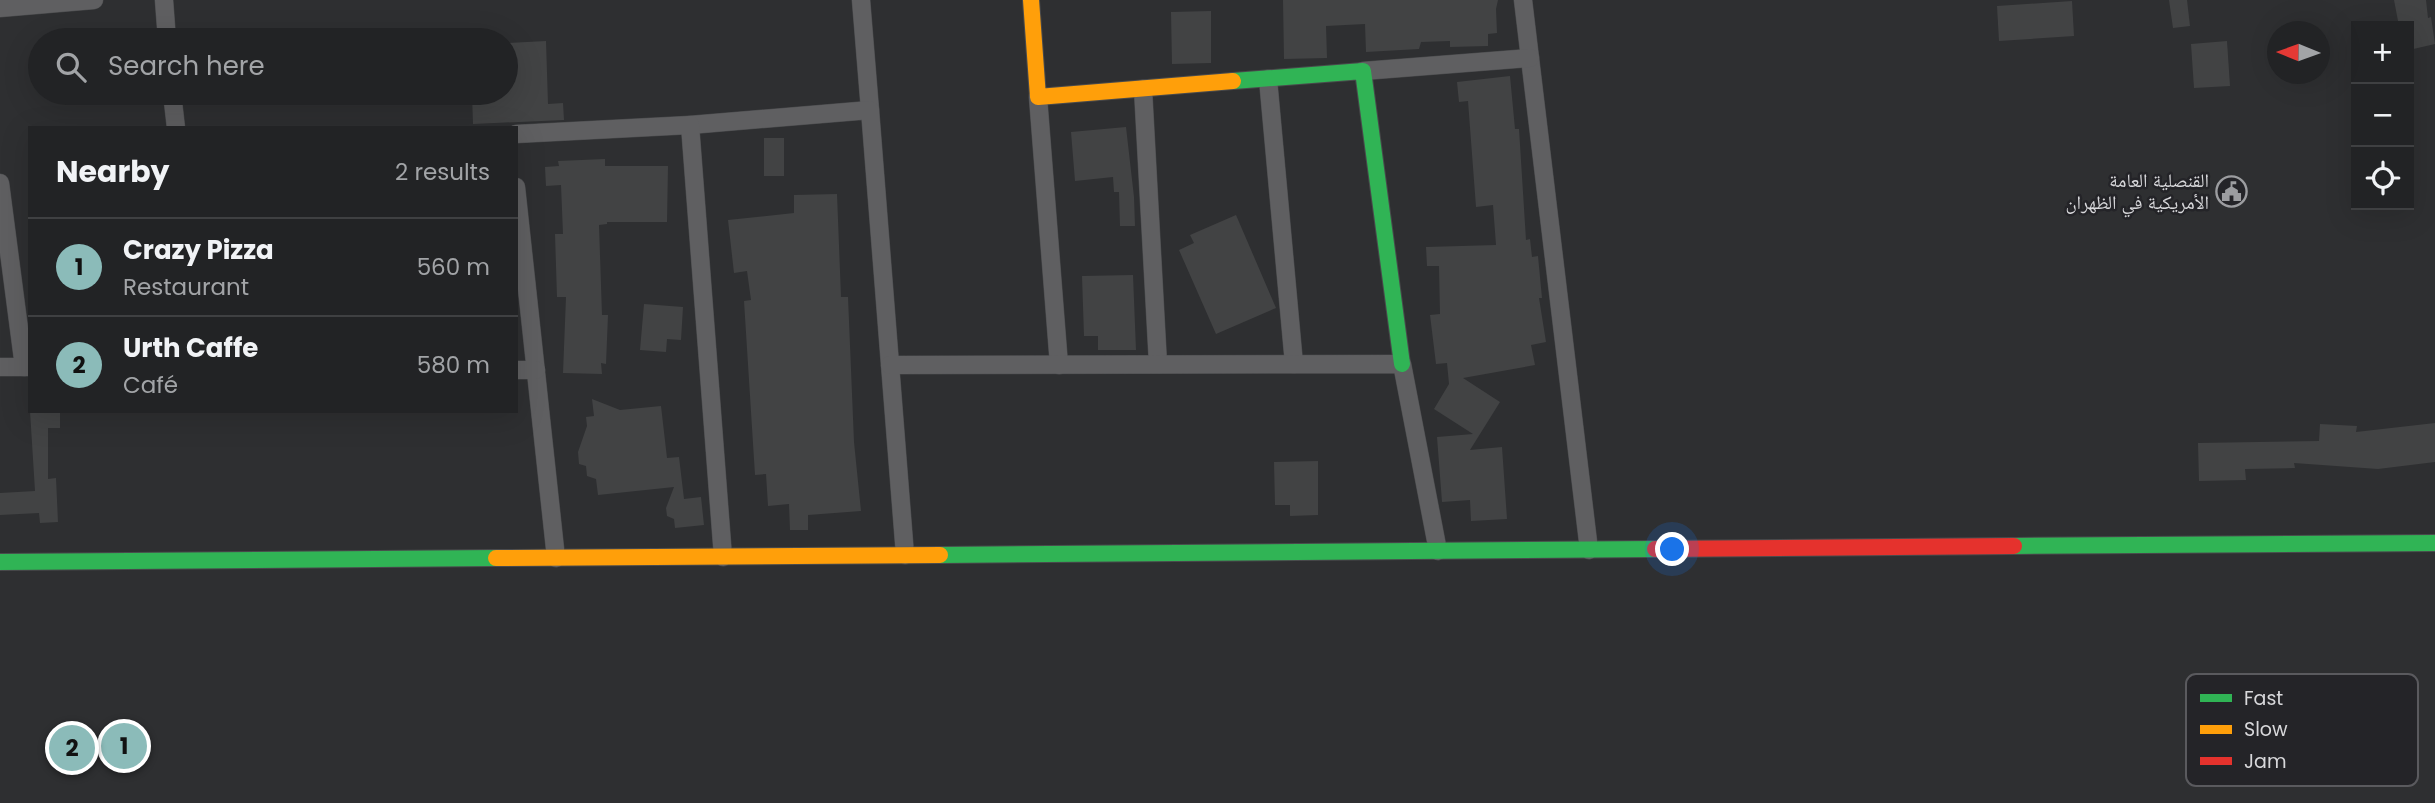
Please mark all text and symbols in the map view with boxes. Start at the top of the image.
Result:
north arrow [2267,21,2330,84]
map controls [2351,21,2414,210]
button: + [2351,21,2414,84]
search box [28,28,518,105]
icon: search [52,48,90,86]
text: Search here [108,48,265,84]
button: − [2351,84,2414,147]
button: locate [2351,147,2414,210]
text: Nearby [56,150,170,193]
text: 2 results [395,156,490,188]
place label: القنصلية العامة الأمريكية في الظهران [2065,167,2209,218]
public building icon: القنصلية العامة الأمريكية في الظهران [2215,174,2249,208]
text: Crazy Pizza [123,232,274,268]
text: 1 [75,251,83,283]
text: 560 m [417,251,490,283]
text: Restaurant [123,271,249,303]
text: Urth Caffe [123,330,258,366]
text: 2 [72,349,86,381]
text: 580 m [417,349,490,381]
text: Café [123,369,178,401]
your location [1655,532,1689,566]
legend [2186,674,2418,786]
text: Fast [2244,685,2283,712]
text: Slow [2244,716,2288,743]
pin: 1 [101,720,147,772]
pin: 2 [49,722,95,774]
text: Jam [2244,748,2286,775]

